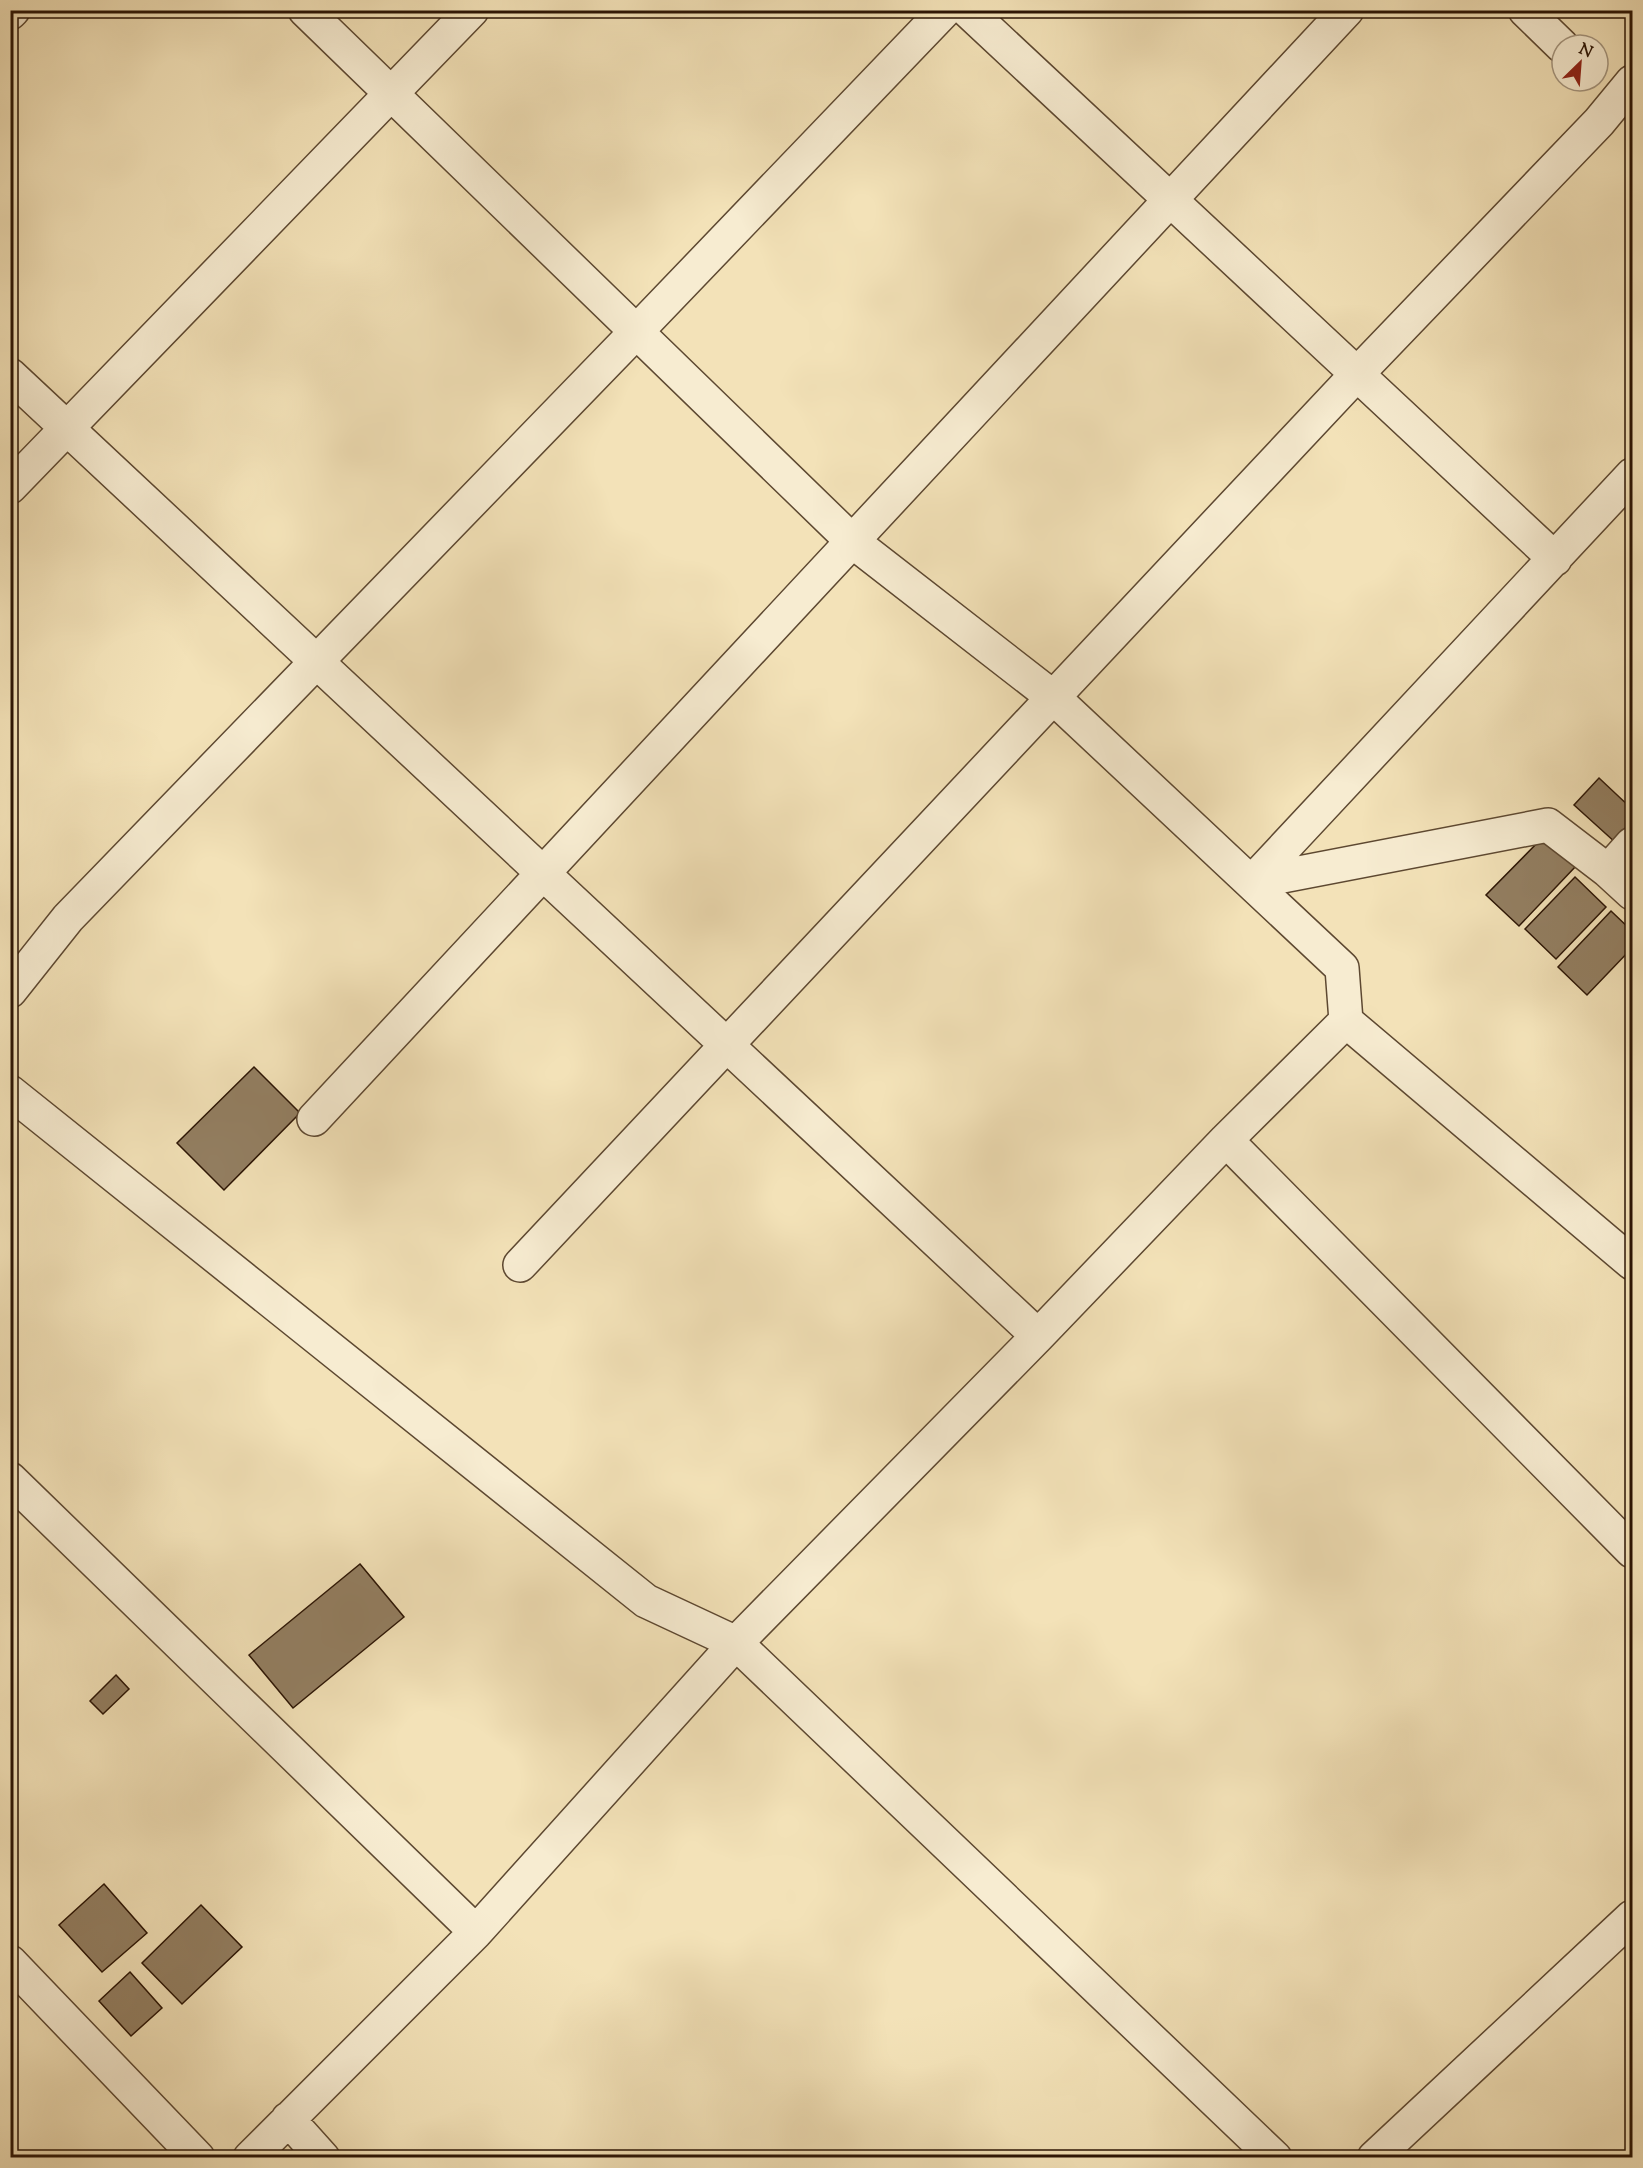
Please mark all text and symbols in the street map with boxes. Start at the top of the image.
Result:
north arrow [1550,33,1610,93]
text: N [1575,39,1596,65]

